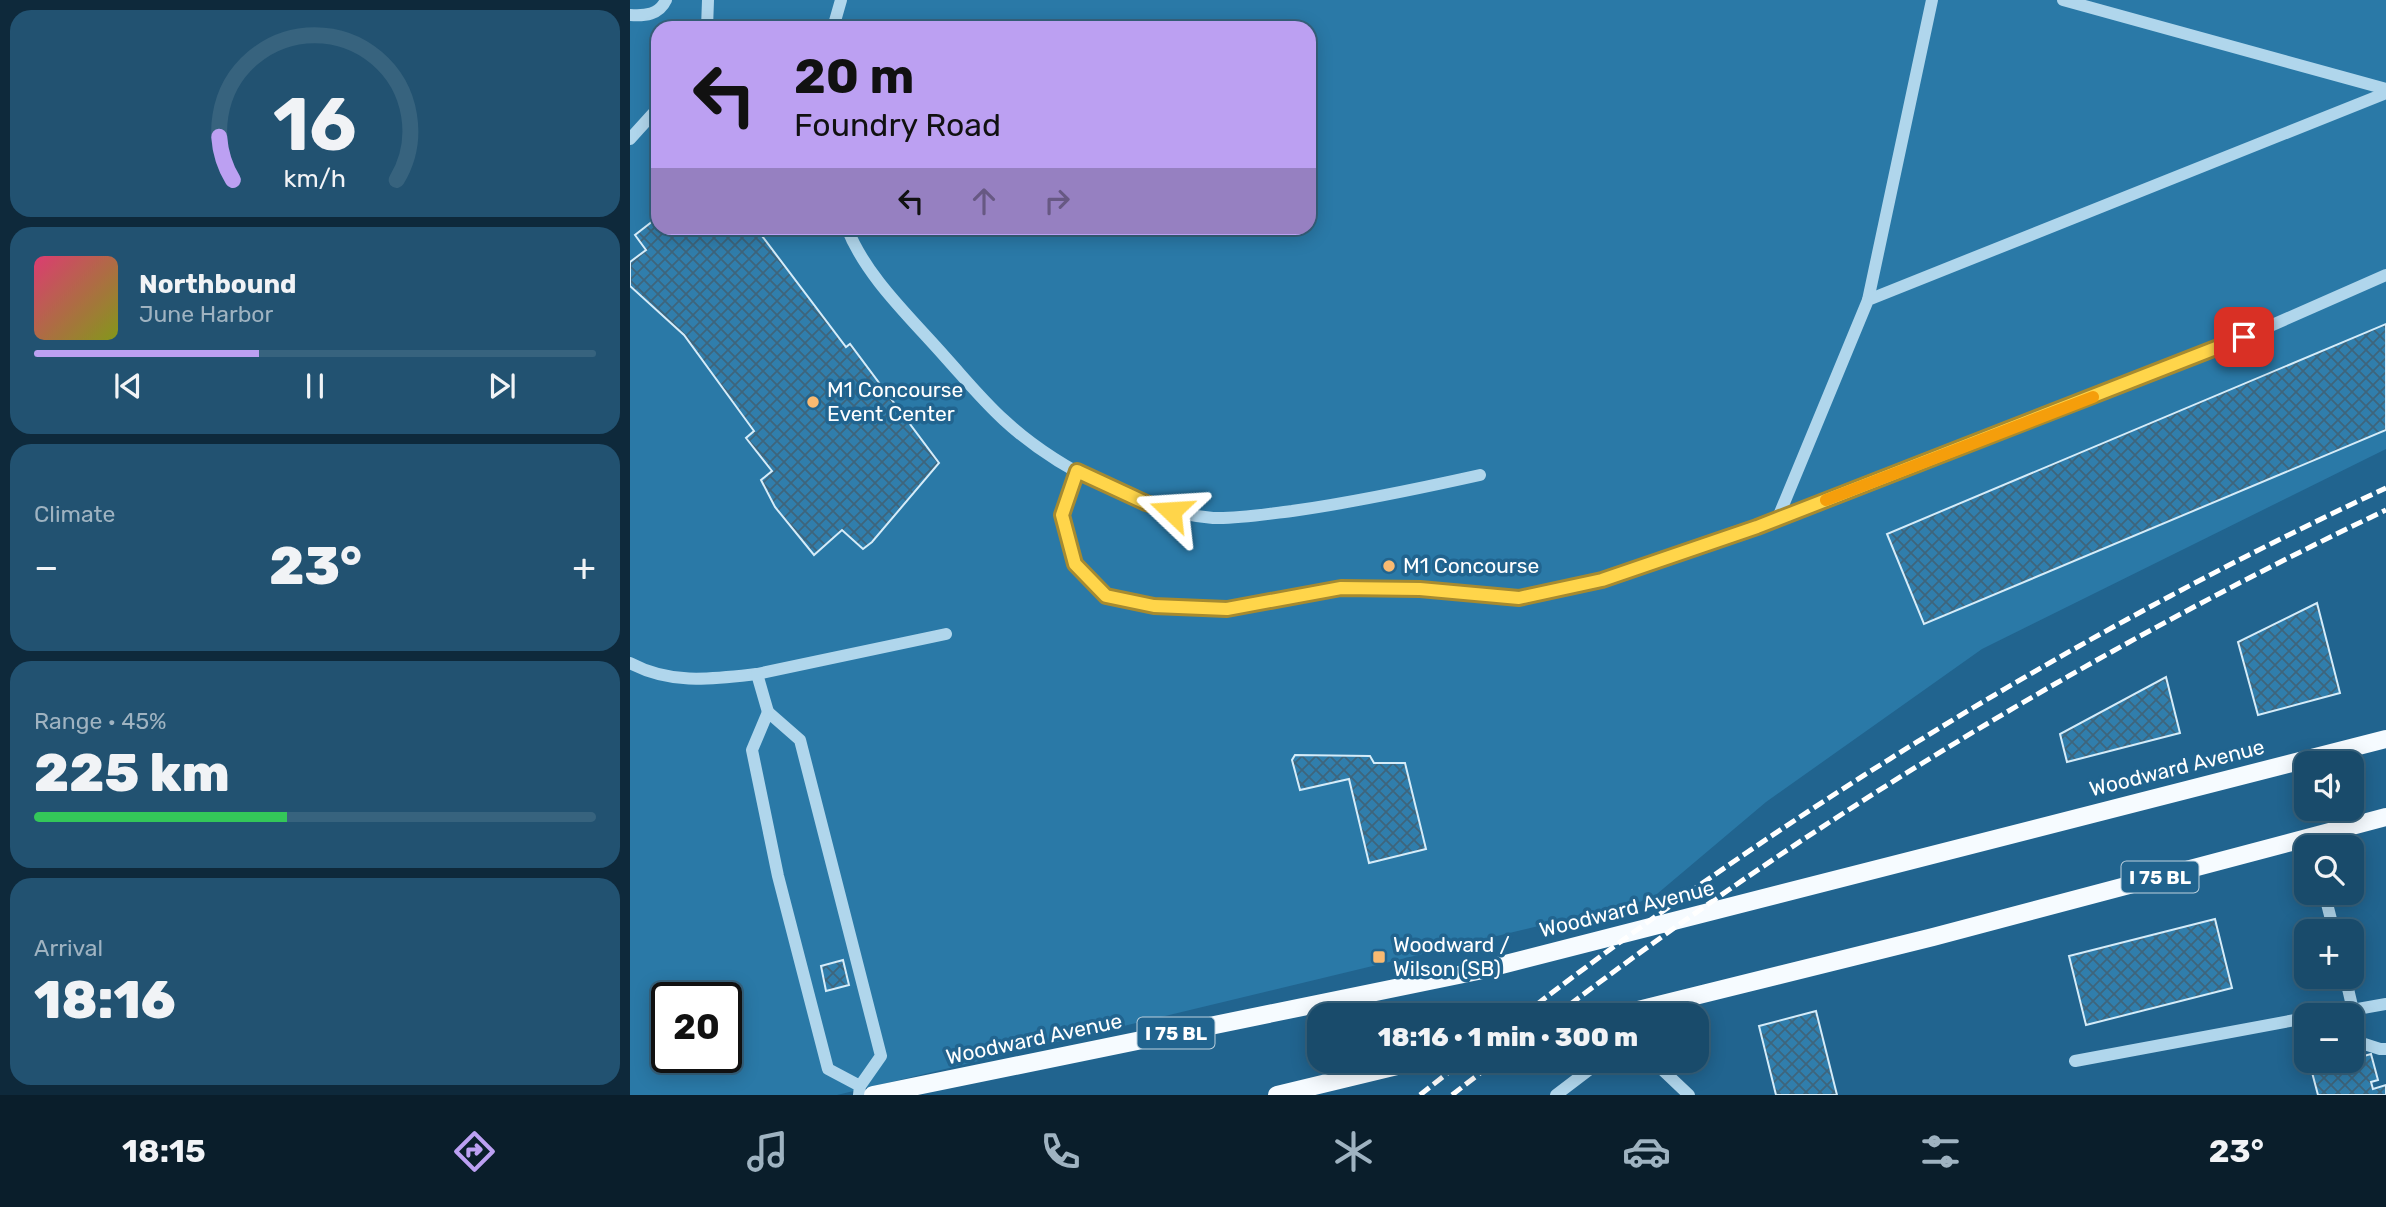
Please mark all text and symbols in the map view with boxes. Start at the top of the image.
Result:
text: 20 m [794,47,915,105]
icon: left [679,49,770,140]
text: 16 [273,82,357,168]
text: Foundry Road [794,106,1001,144]
text: km/h [284,163,346,192]
icon: left [892,182,930,220]
icon: ahead [965,182,1003,220]
icon: right [1038,182,1076,220]
text: Northbound [139,269,297,300]
text: June Harbor [139,300,273,328]
pin [2214,307,2274,367]
icon: arrive [2225,318,2263,356]
icon: previous [109,367,147,405]
icon: pause [296,367,334,405]
icon: next [483,367,521,405]
place label: M1 Concourse Event Center [827,377,963,426]
marker: M1 Concourse Event Center [805,394,821,410]
position arrow [1134,474,1208,548]
text: Climate [34,500,115,528]
text: 23° [269,535,362,597]
text: − [34,544,59,590]
text: + [572,544,596,590]
place label: M1 Concourse [1403,553,1539,578]
marker: M1 Concourse [1381,558,1397,574]
text: Range · 45% [34,707,167,735]
street label: Woodward Avenue [2087,734,2267,801]
text: 225 km [34,742,230,804]
map controls [2294,751,2364,1073]
button: sound [2294,751,2364,821]
button: search [2294,835,2364,905]
road number: I 75 BL [2122,862,2198,892]
street label: Woodward Avenue [1537,875,1717,942]
button: + [2294,919,2364,989]
place label: Woodward / Wilson (SB) [1393,932,1510,981]
text: Arrival [34,934,103,962]
marker: Woodward / Wilson (SB) [1371,949,1387,965]
text: 18:16 [34,969,176,1031]
speed limit sign: 20 [651,982,742,1073]
button: − [2294,1003,2364,1073]
street label: Woodward Avenue [944,1008,1124,1069]
road number: I 75 BL [1138,1018,1214,1049]
text: 18:16 · 1 min · 300 m [1378,1022,1638,1053]
icon: directions [450,1127,499,1176]
icon: music [743,1127,792,1176]
icon: phone [1036,1127,1085,1176]
icon: climate [1329,1127,1378,1176]
icon: car [1622,1127,1671,1176]
icon: filters [1916,1127,1965,1176]
text: 18:15 [122,1132,206,1170]
text: 23° [2209,1132,2264,1170]

